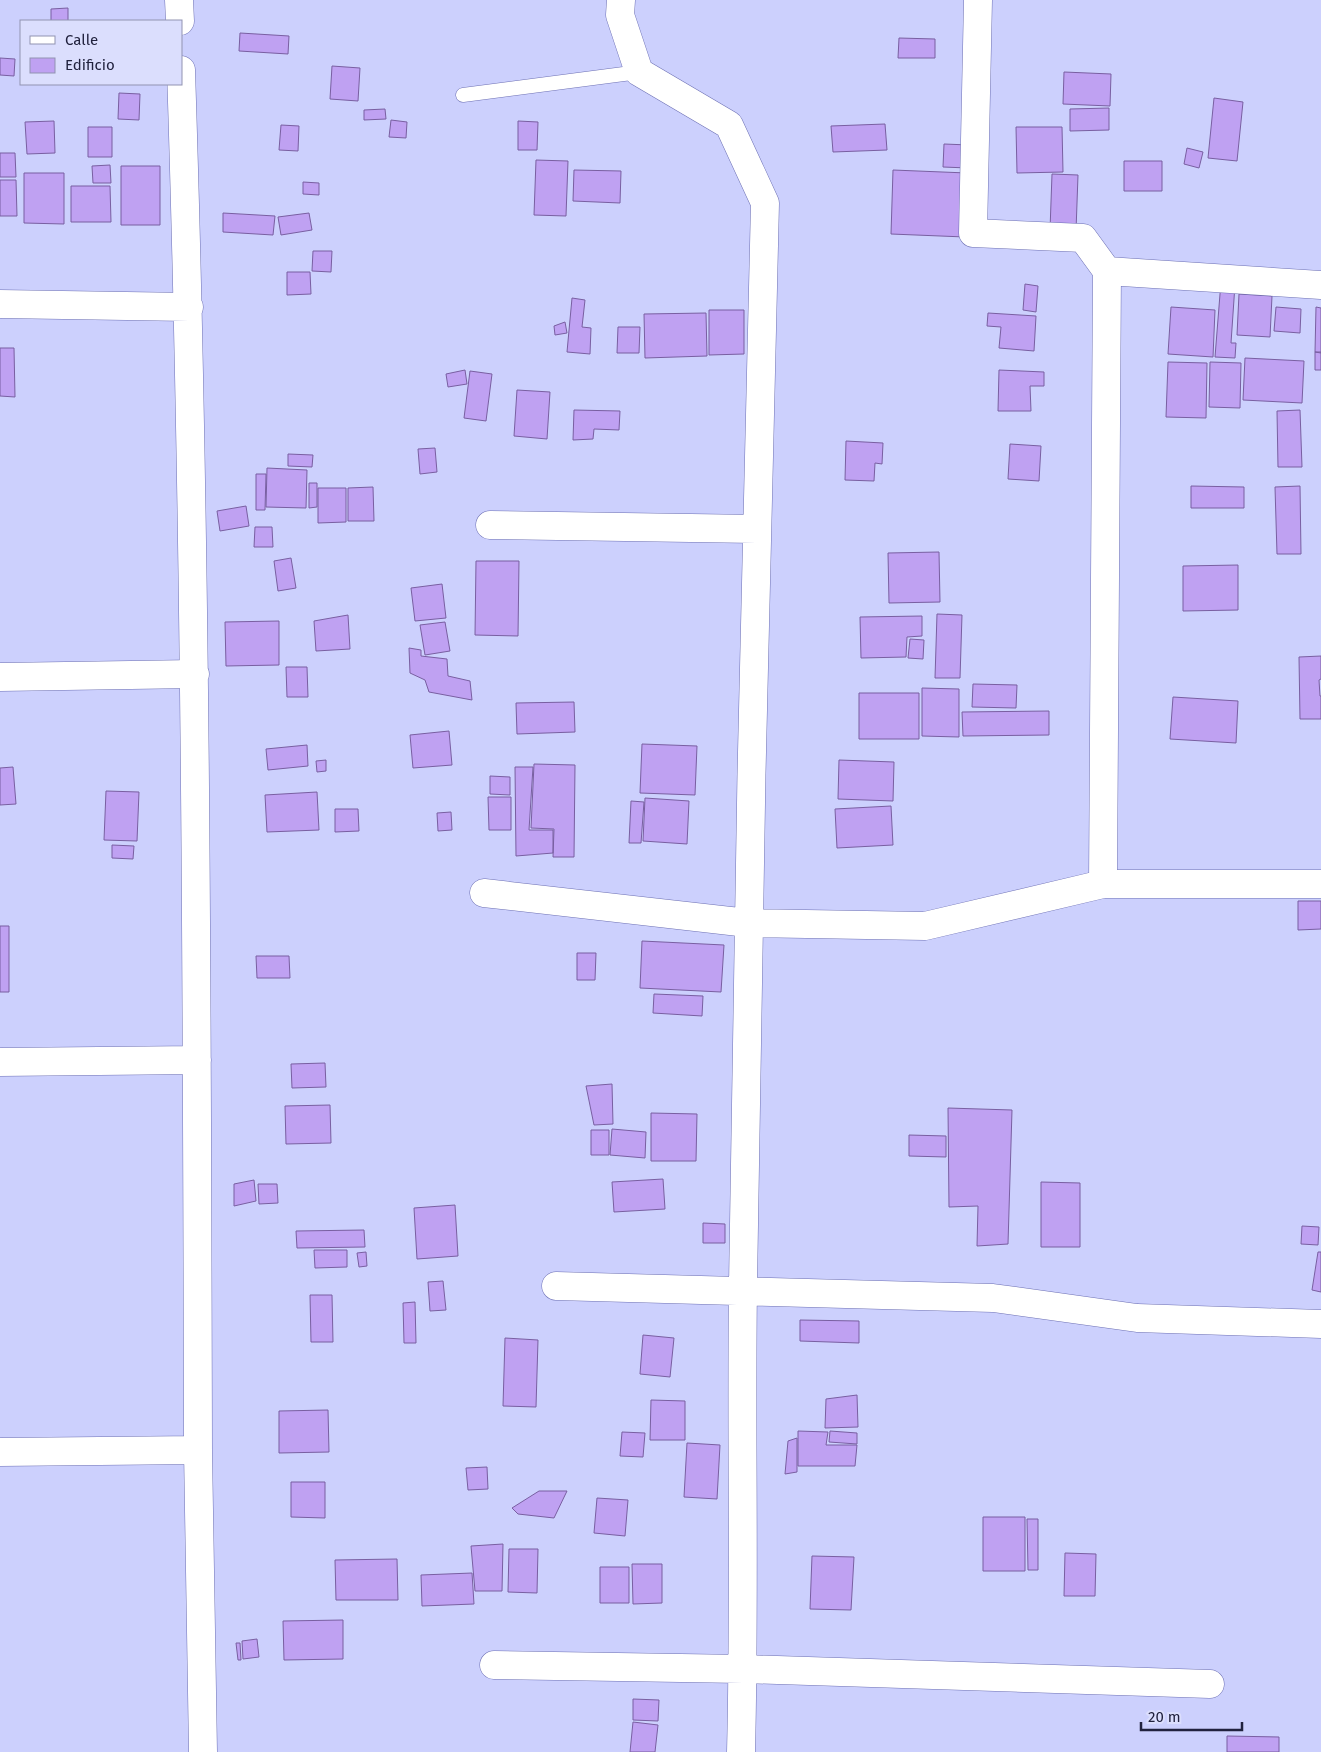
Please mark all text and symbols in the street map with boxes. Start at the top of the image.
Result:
legend [20,20,182,85]
text: Calle [65,31,98,49]
text: Edificio [65,56,115,74]
scale bar [1141,1700,1242,1732]
text: 20 m [1148,1708,1181,1726]

